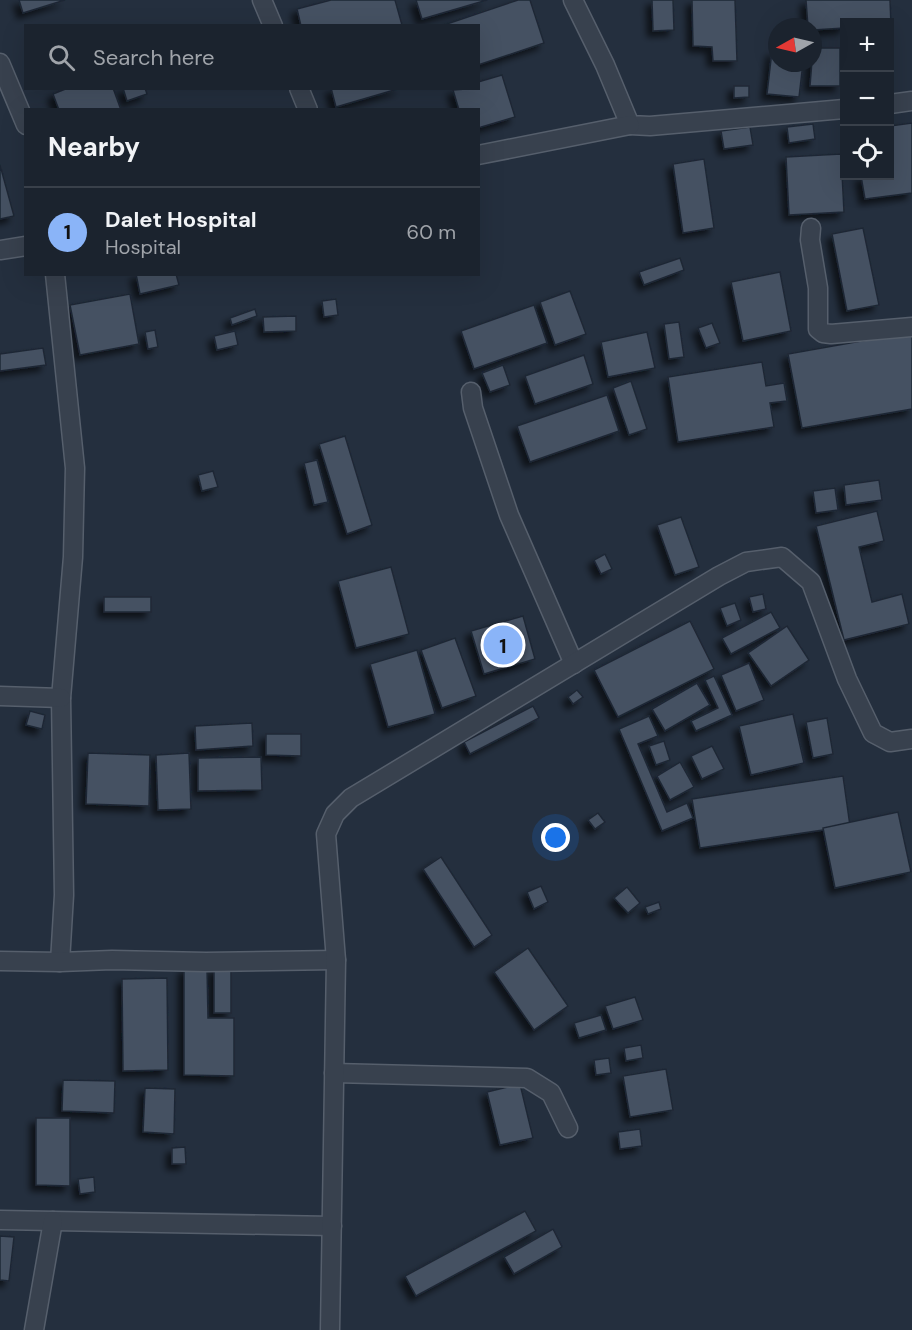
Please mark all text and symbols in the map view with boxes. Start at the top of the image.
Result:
north arrow [768,18,822,72]
map controls [840,18,894,180]
button: + [840,18,894,72]
search box [24,24,480,90]
icon: search [45,41,78,74]
text: Search here [93,43,214,72]
button: − [840,72,894,126]
button: locate [840,126,894,180]
text: Nearby [48,130,140,164]
text: Dalet Hospital [105,205,257,234]
text: 1 [64,219,71,245]
text: 60 m [407,219,456,245]
text: Hospital [105,234,181,260]
pin: 1 [484,622,522,668]
your location [541,823,570,852]

